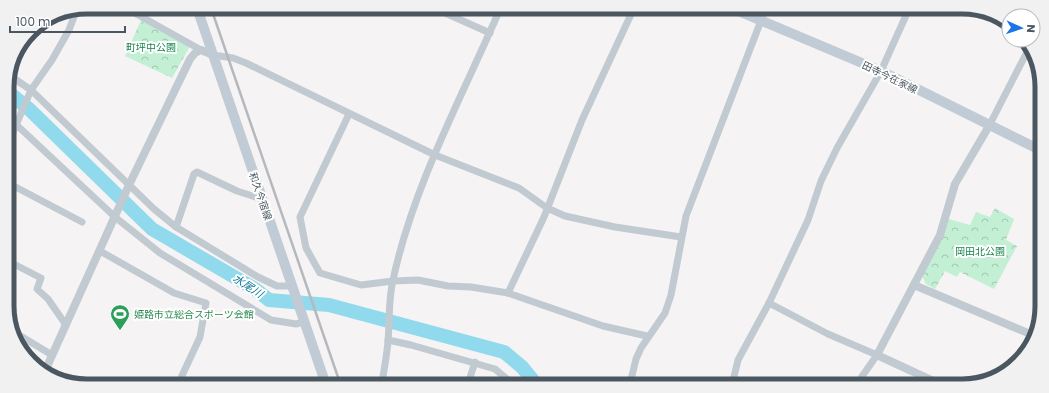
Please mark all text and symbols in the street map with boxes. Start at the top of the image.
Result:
scale bar [10,8,125,34]
north arrow [1001,8,1041,48]
text: 100 m [16,13,50,30]
text: N [1023,24,1039,33]
park label: 町坪中公園 [126,40,176,55]
street label: 田寺今在家線 [860,58,920,97]
street label: 和久今宿線 [245,170,276,222]
park label: 岡田北公園 [955,244,1005,259]
water label: 水尾川 [230,270,267,302]
sports icon: 姫路市立総合スポーツ会館 [109,303,131,331]
place label: 姫路市立総合スポーツ会館 [134,307,254,322]

